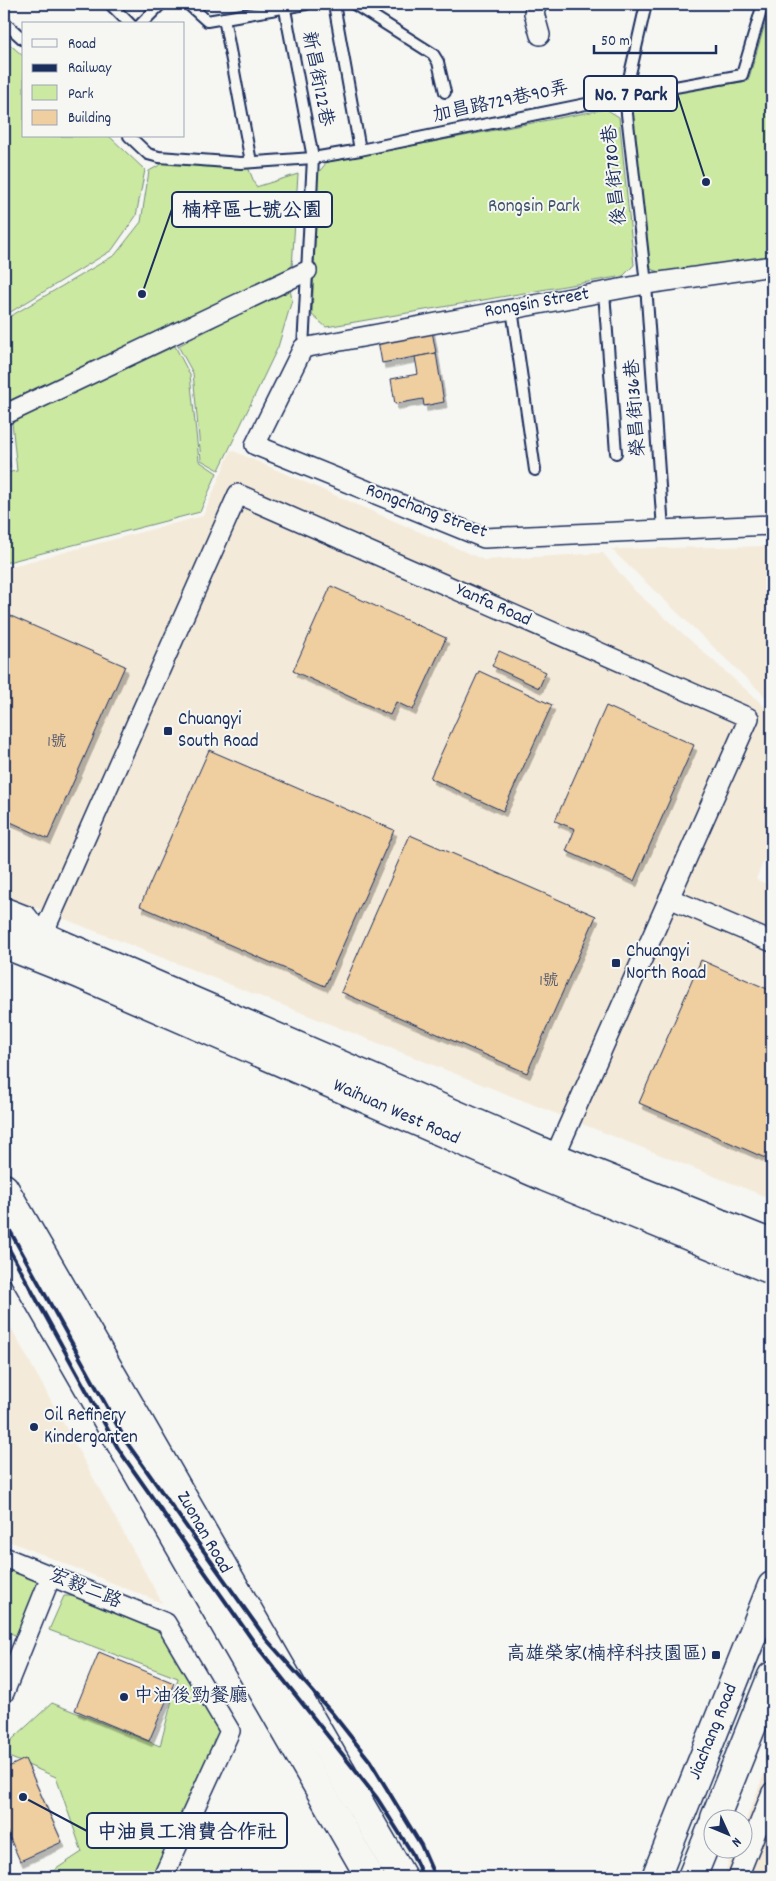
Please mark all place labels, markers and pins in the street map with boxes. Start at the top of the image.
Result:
callout: No. 7 Park [584,76,677,111]
callout: 楠梓區七號公園 [172,192,332,227]
place label: Chuangyi South Road [178,707,259,756]
marker: Chuangyi South Road [162,725,174,737]
place label: Chuangyi North Road [626,939,706,988]
marker: Chuangyi North Road [610,957,622,969]
place label: Oil Refinery Kindergarten [44,1403,138,1452]
marker: Oil Refinery Kindergarten [28,1421,40,1433]
place label: 高雄榮家(楠梓科技園區) [506,1642,706,1669]
marker: 高雄榮家(楠梓科技園區) [710,1649,722,1661]
place label: 中油後勁餐廳 [134,1684,248,1711]
marker: 中油後勁餐廳 [118,1691,130,1703]
callout: 中油員工消費合作社 [87,1813,287,1848]

